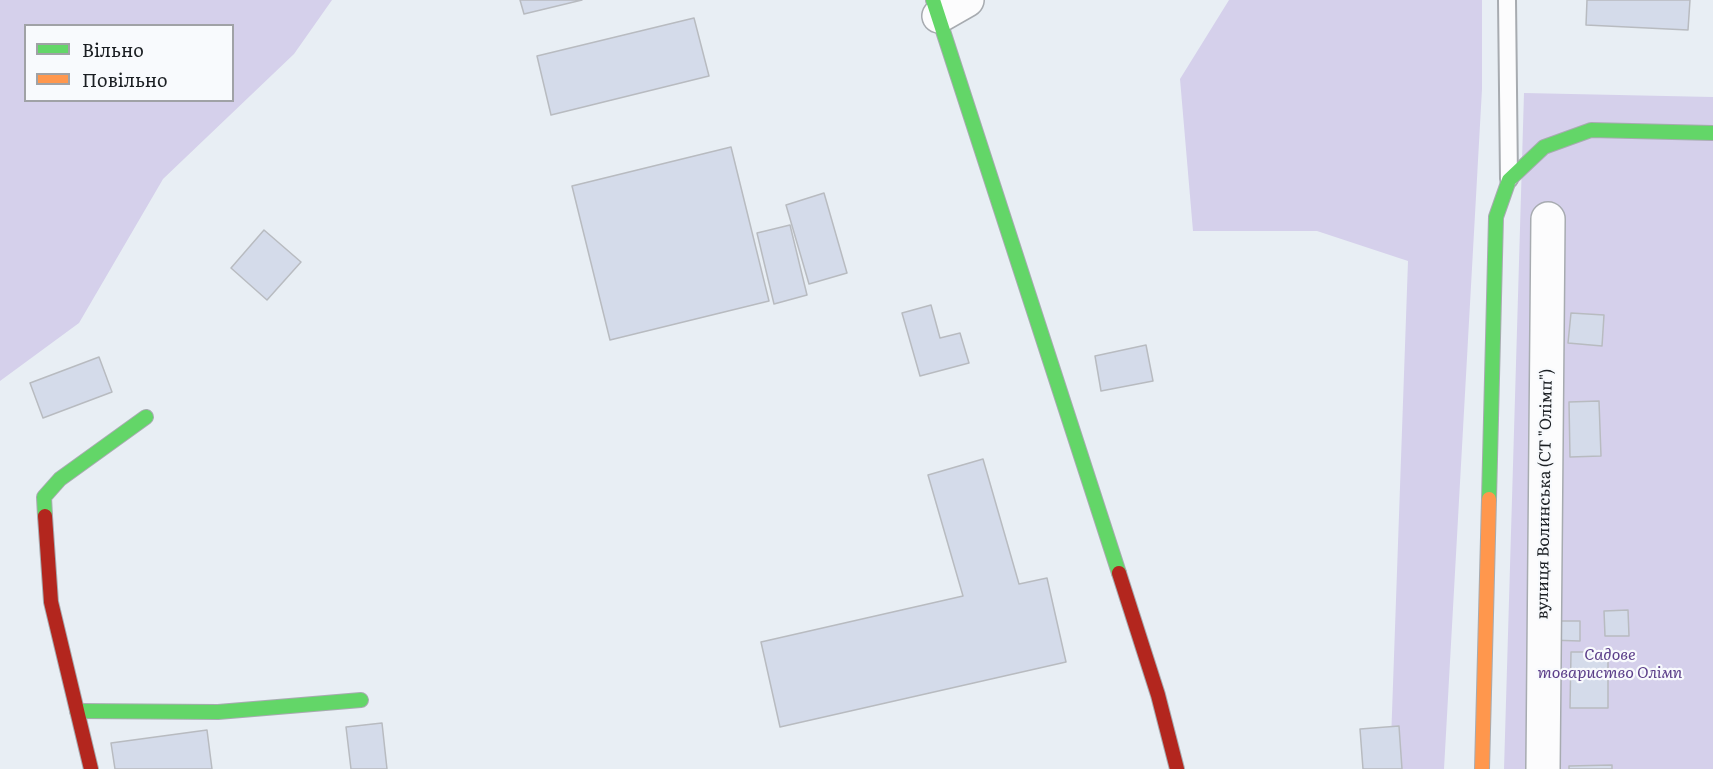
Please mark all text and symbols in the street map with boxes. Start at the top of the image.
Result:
legend [24,24,234,102]
text: Вільно [82,36,144,63]
text: Повільно [82,66,168,93]
street label: вулиця Волинська (СТ "Олімп") [1533,369,1557,619]
park label: Садове товариство Олімп [1538,645,1682,683]

